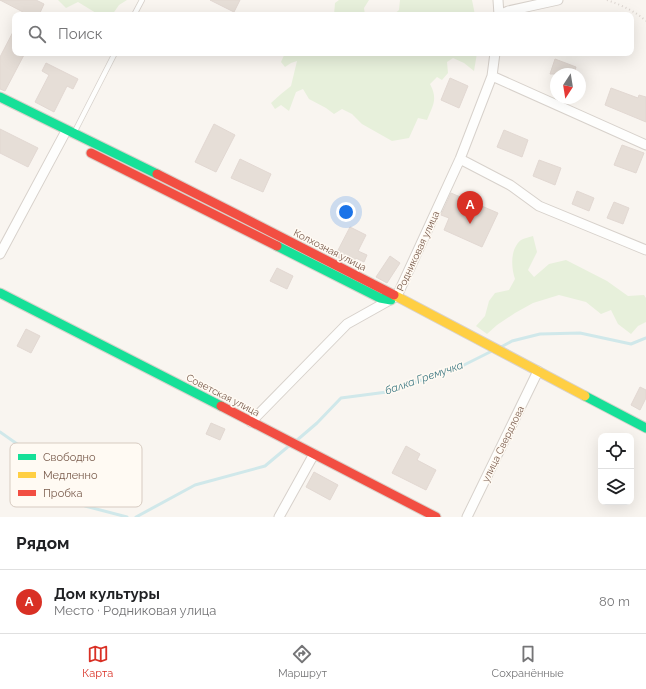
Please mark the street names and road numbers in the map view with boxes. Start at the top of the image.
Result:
street label: Родниковая улица [395,209,441,293]
street label: Колхозная улица [292,227,368,273]
street label: Советская улица [185,372,261,418]
street label: улица Свердлова [480,404,526,484]

